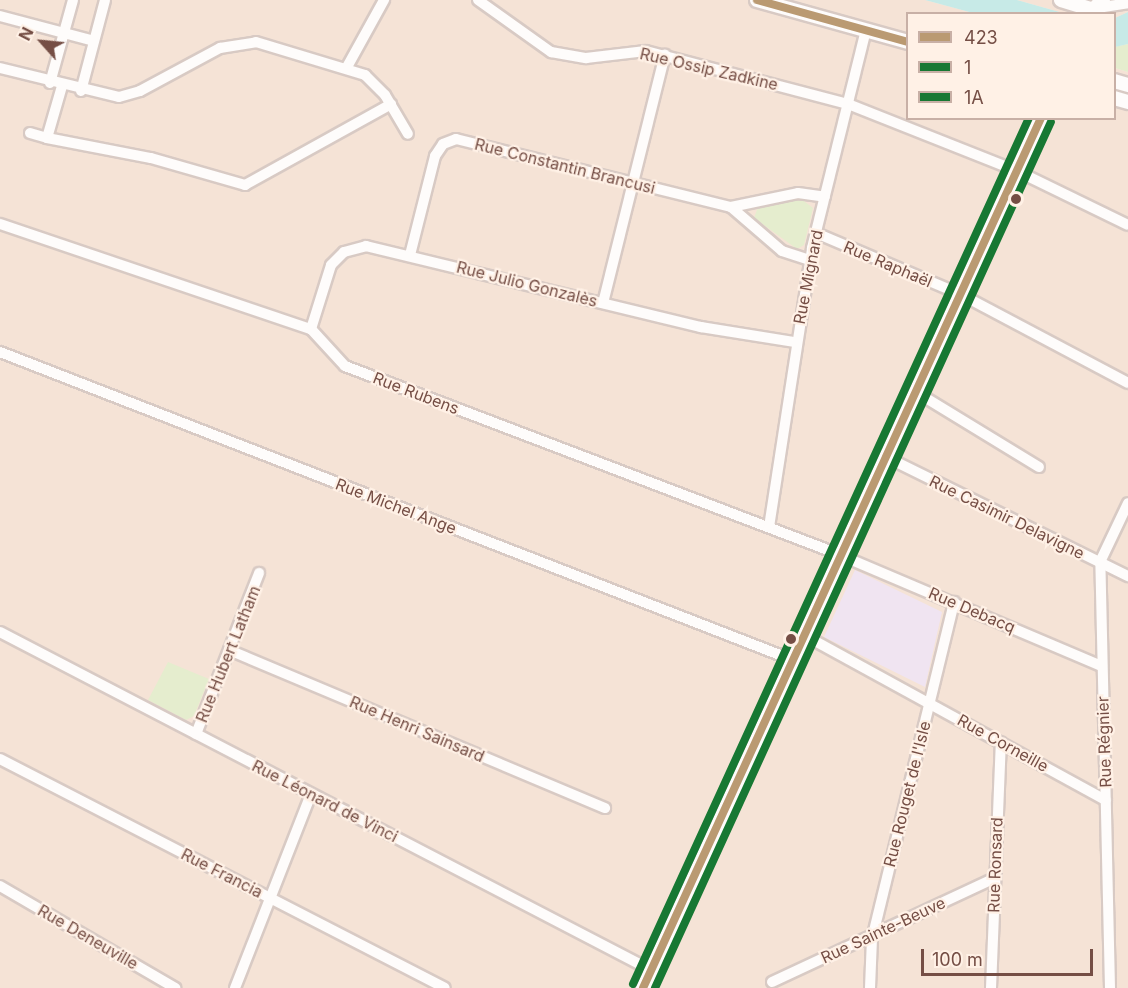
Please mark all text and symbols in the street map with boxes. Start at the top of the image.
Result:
north arrow [12,12,72,72]
legend [906,12,1116,120]
text: N [14,24,38,44]
text: 423 [964,27,998,48]
street label: Rue Ossip Zadkine [638,44,780,94]
text: 1 [964,57,971,78]
text: 1A [964,87,984,108]
street label: Rue Constantin Brancusi [473,134,657,198]
unlabelled marker [1010,193,1022,205]
street label: Rue Mignard [789,228,827,326]
street label: Rue Raphaël [841,237,935,291]
street label: Rue Julio Gonzalès [455,257,599,311]
street label: Rue Rubens [370,368,462,418]
street label: Rue Casimir Delavigne [926,471,1088,563]
street label: Rue Michel Ange [333,474,459,538]
street label: Rue Hubert Latham [192,583,264,725]
street label: Rue Debacq [926,583,1018,637]
unlabelled marker [785,633,797,645]
street label: Rue Henri Sainsard [347,692,487,766]
street label: Rue Régnier [1093,696,1115,788]
street label: Rue Corneille [954,710,1052,776]
street label: Rue Rouget de l'Isle [880,719,934,869]
street label: Rue Léonard de Vinci [249,756,401,846]
street label: Rue Ronsard [984,817,1006,913]
street label: Rue Francia [178,844,266,902]
street label: Rue Sainte-Beuve [818,893,948,967]
street label: Rue Deneuville [34,901,142,973]
scale bar [924,937,1096,975]
text: 100 m [932,949,983,970]

